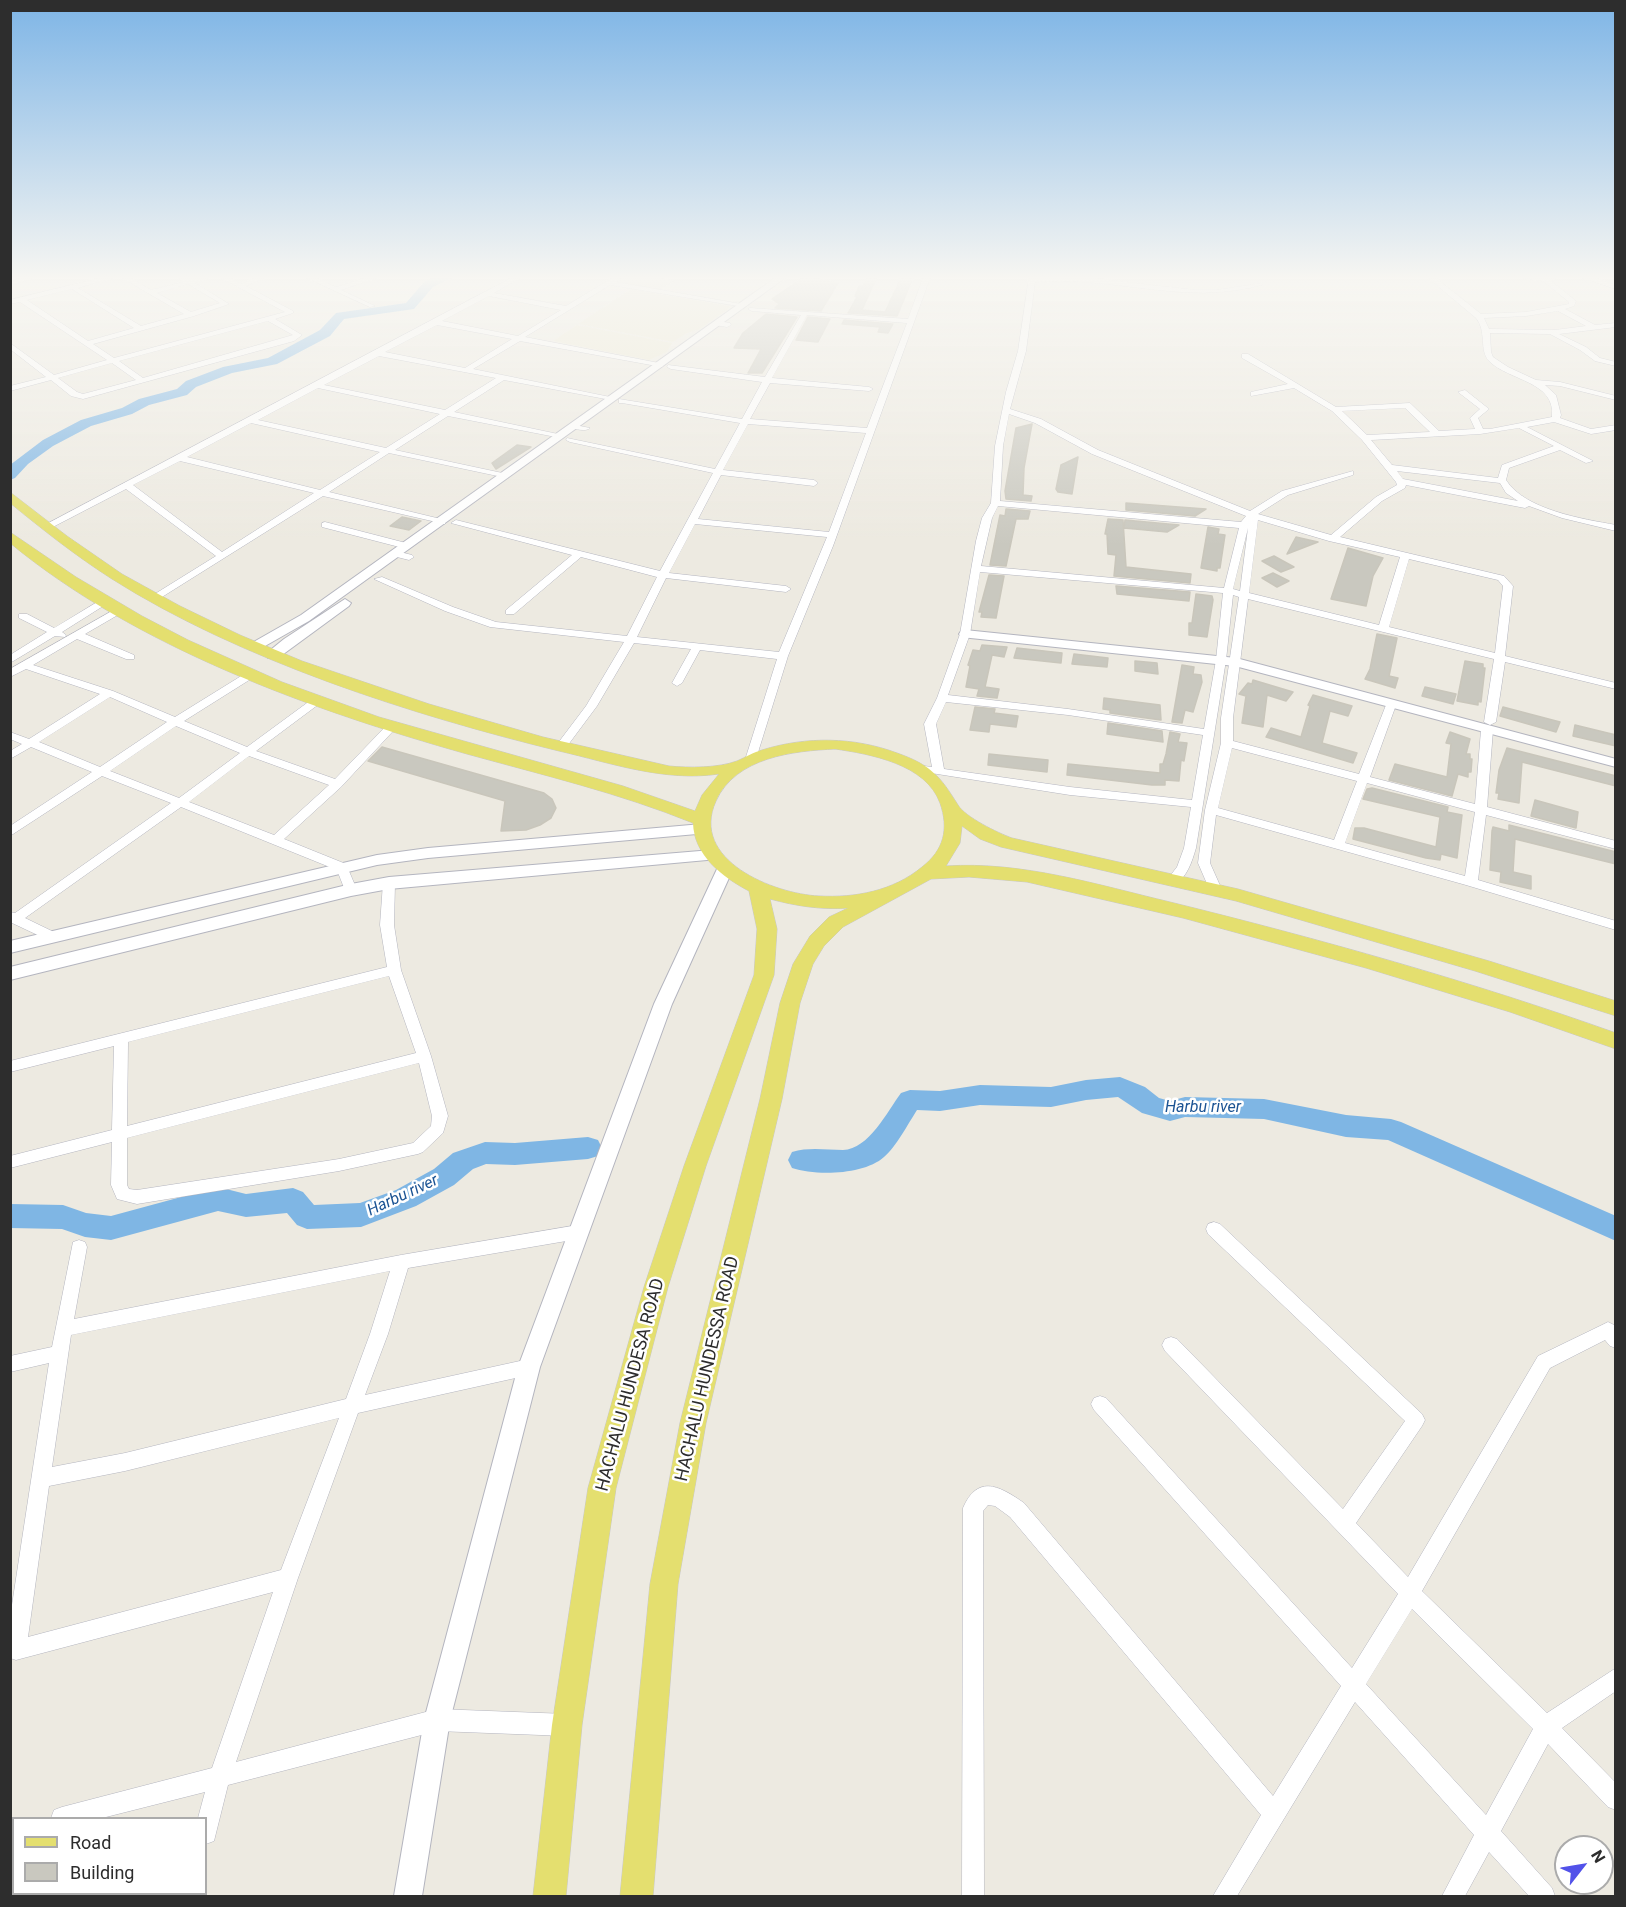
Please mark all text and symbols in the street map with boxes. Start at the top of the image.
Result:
water label: Harbu river [1165,1098,1241,1118]
water label: Harbu river [365,1171,441,1221]
street label: HACHALU HUNDESSA ROAD [672,1254,744,1484]
street label: HACHALU HUNDESA ROAD [592,1276,670,1494]
legend [12,1817,207,1895]
text: Road [70,1832,111,1853]
north arrow [1554,1835,1614,1895]
text: N [1587,1847,1609,1866]
text: Building [70,1862,134,1883]

